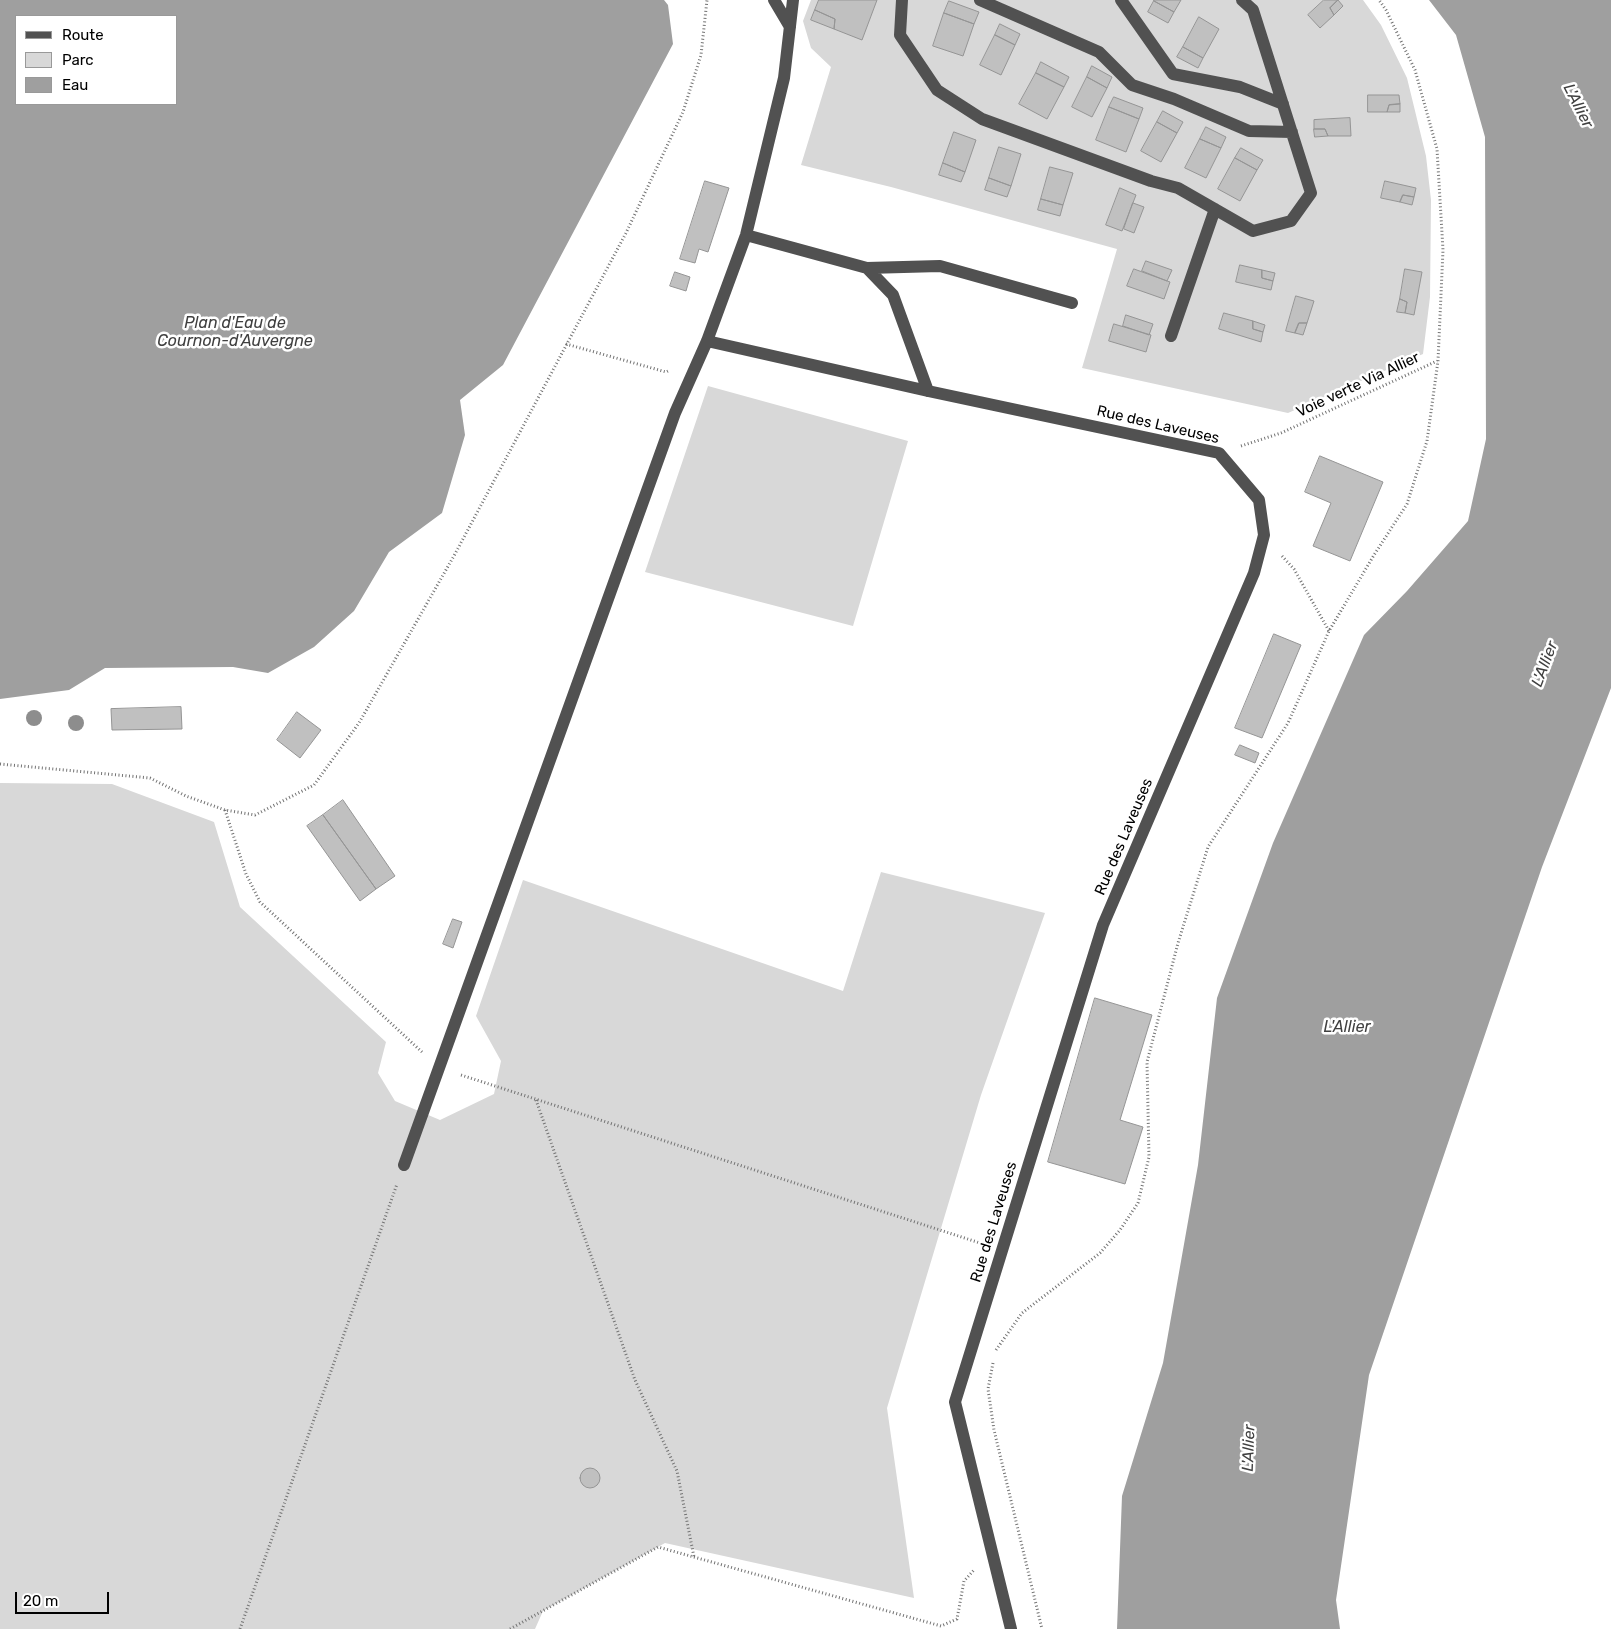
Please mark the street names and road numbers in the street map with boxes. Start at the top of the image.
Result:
street label: Voie verte Via Allier [1294,349,1422,421]
street label: Rue des Laveuses [1095,402,1221,448]
street label: Rue des Laveuses [1091,776,1157,898]
street label: Rue des Laveuses [967,1159,1021,1285]

